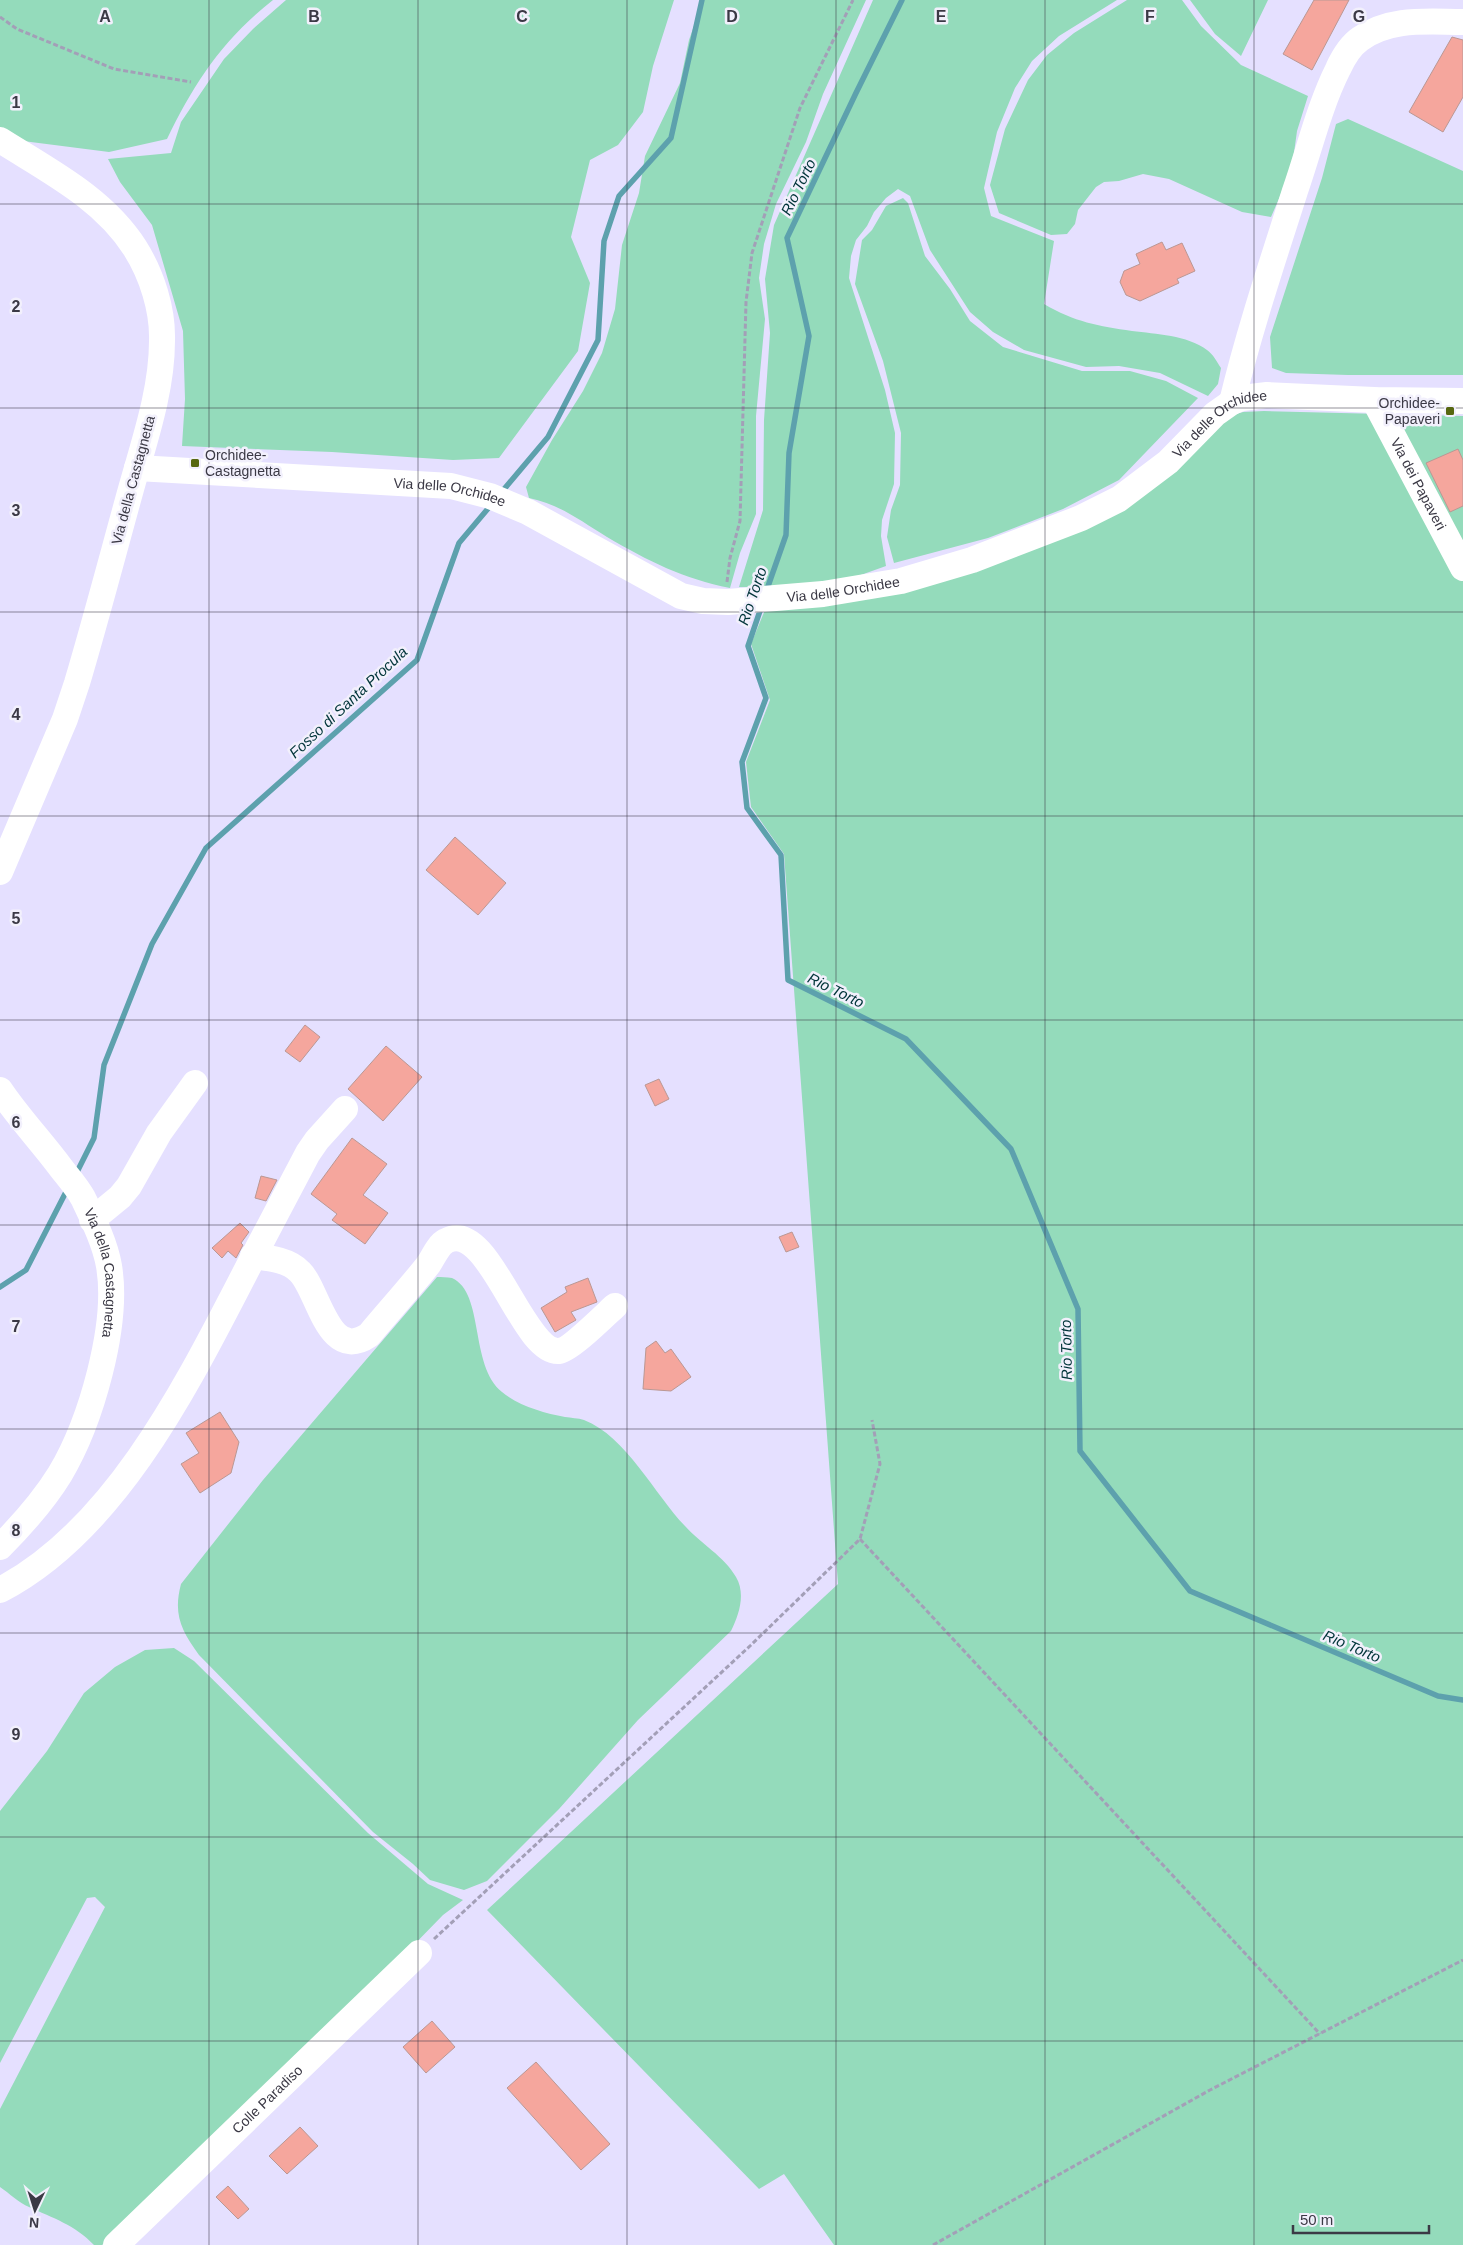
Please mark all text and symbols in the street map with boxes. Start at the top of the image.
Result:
text: A [99,8,111,25]
text: B [308,8,320,25]
text: C [516,8,528,25]
text: D [726,8,738,25]
text: E [936,8,947,25]
text: F [1145,8,1155,25]
text: G [1353,8,1365,25]
text: 1 [12,94,21,111]
water label: Rio Torto [777,156,819,218]
text: 2 [12,298,21,315]
street label: Via delle Orchidee [1169,387,1268,461]
place label: Orchidee- Papaveri [1379,395,1440,427]
marker: Orchidee- Papaveri [1444,405,1456,417]
street label: Via della Castagnetta [108,414,158,546]
street label: Via dei Papaveri [1388,435,1449,533]
place label: Orchidee- Castagnetta [205,447,281,479]
marker: Orchidee- Castagnetta [189,457,201,469]
street label: Via delle Orchidee [393,475,508,510]
text: 3 [12,502,21,519]
water label: Rio Torto [734,565,770,627]
street label: Via delle Orchidee [786,573,901,605]
water label: Fosso di Santa Procula [285,643,411,761]
text: 4 [12,706,21,723]
text: 5 [12,910,21,927]
water label: Rio Torto [805,969,867,1011]
text: 6 [12,1114,21,1131]
street label: Via della Castagnetta [81,1206,119,1339]
text: 7 [12,1318,21,1335]
water label: Rio Torto [1057,1320,1075,1380]
text: 8 [12,1522,21,1539]
water label: Rio Torto [1321,1626,1383,1666]
text: 9 [12,1726,21,1743]
street label: Colle Paradiso [229,2062,306,2137]
north arrow [10,2185,60,2235]
scale bar [1293,2202,1429,2234]
text: 50 m [1300,2211,1333,2228]
text: N [28,2215,40,2231]

